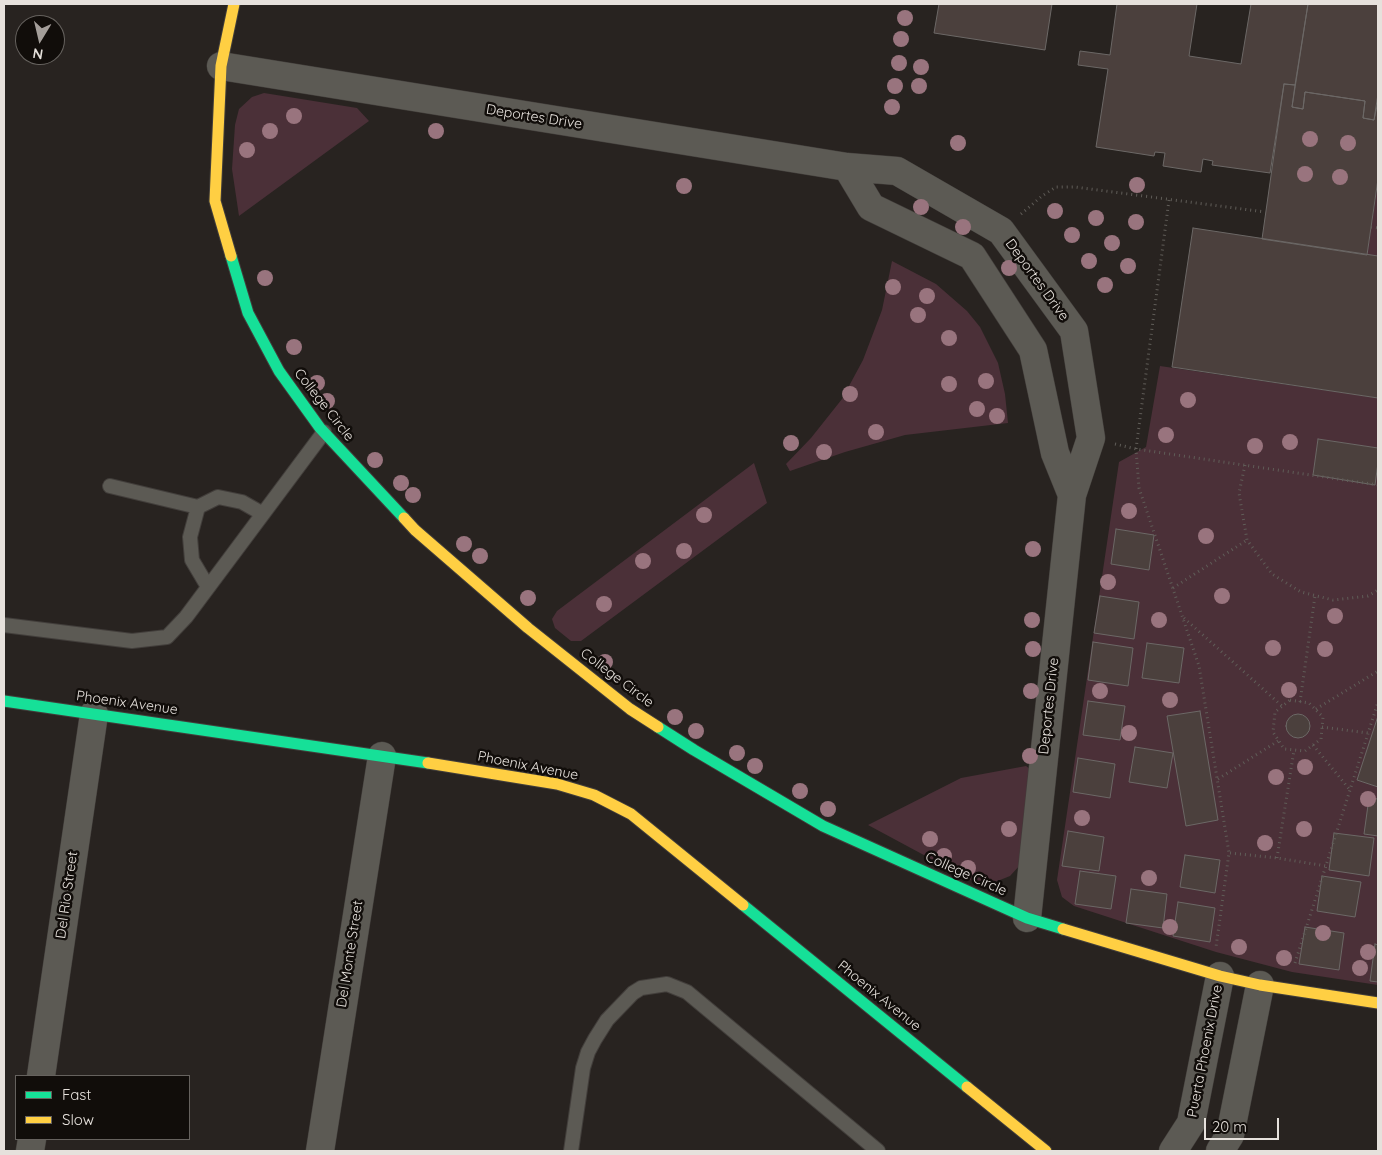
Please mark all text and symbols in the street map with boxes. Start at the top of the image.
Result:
north arrow [15,15,65,65]
text: N [31,44,44,64]
street label: Deportes Drive [485,101,583,133]
street label: Deportes Drive [1002,236,1072,324]
street label: College Circle [290,365,358,445]
street label: College Circle [577,645,657,711]
street label: Deportes Drive [1036,657,1062,755]
street label: Phoenix Avenue [75,688,179,718]
street label: Phoenix Avenue [476,748,580,784]
street label: College Circle [923,849,1009,899]
street label: Del Rio Street [53,850,81,940]
street label: Del Monte Street [333,899,367,1009]
street label: Phoenix Avenue [834,957,924,1035]
street label: Puerta Phoenix Drive [1184,983,1226,1119]
legend [15,1075,190,1140]
text: Fast [62,1085,91,1104]
scale bar [1207,1108,1282,1140]
text: Slow [62,1110,94,1129]
text: 20 m [1212,1117,1247,1136]

